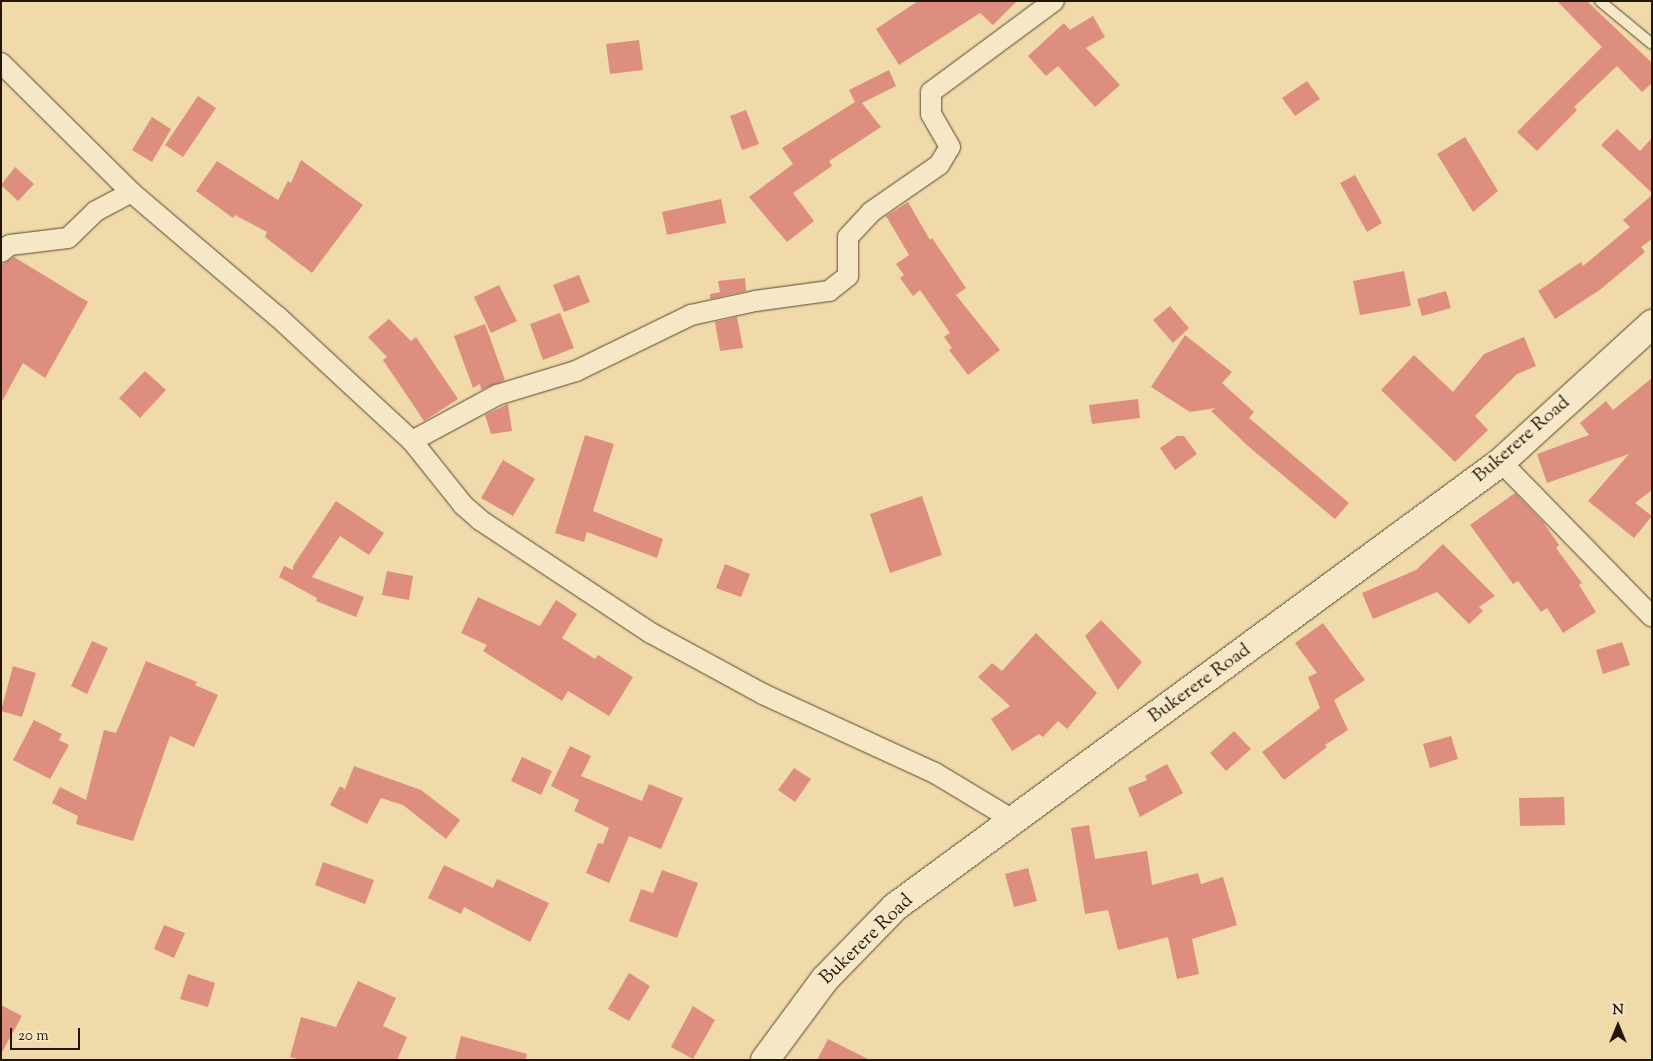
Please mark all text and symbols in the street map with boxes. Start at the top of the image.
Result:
street label: Bukerere Road [1469,392,1575,488]
street label: Bukerere Road [1145,639,1255,729]
street label: Bukerere Road [816,890,918,990]
north arrow [1593,1001,1643,1051]
text: N [1612,1001,1624,1021]
scale bar [12,1018,82,1050]
text: 20 m [18,1026,49,1047]

